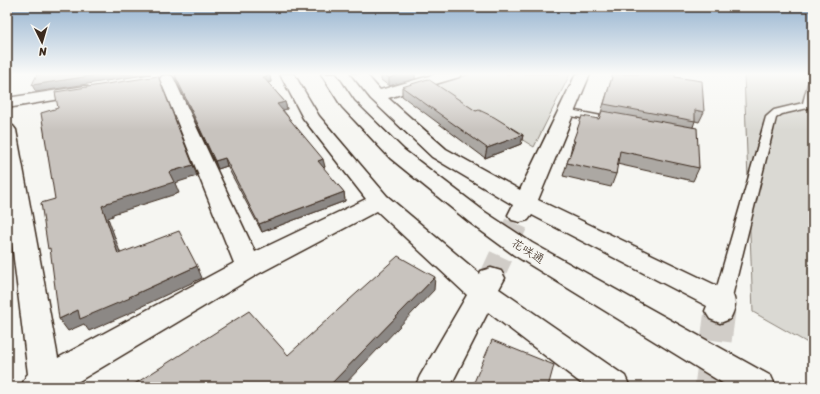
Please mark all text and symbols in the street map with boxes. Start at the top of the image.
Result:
north arrow [22,22,62,62]
text: N [38,42,48,61]
street label: 花咲通 [507,232,549,270]

